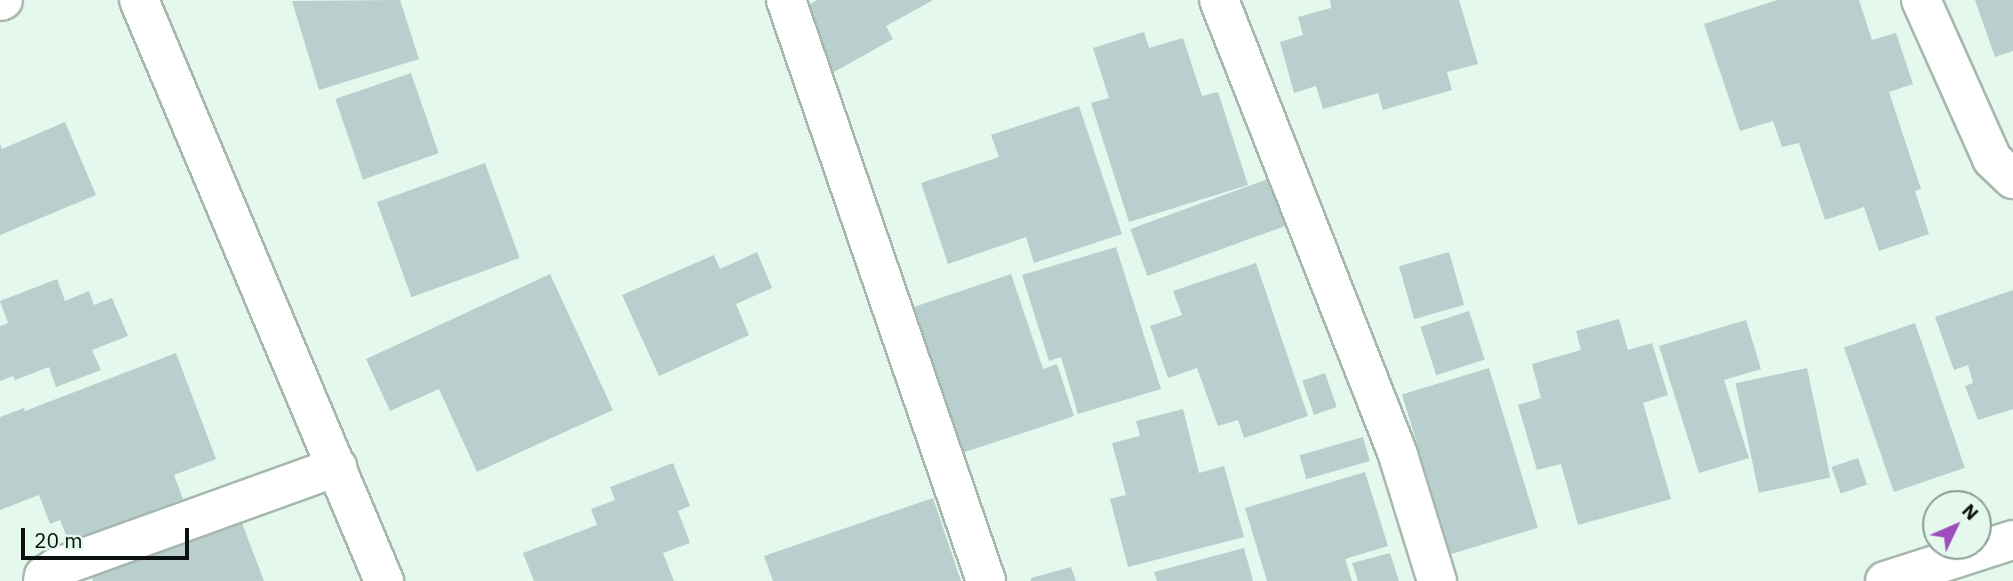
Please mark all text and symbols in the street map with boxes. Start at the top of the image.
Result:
north arrow [1922,490,1992,560]
text: N [1957,499,1984,525]
scale bar [24,514,192,558]
text: 20 m [34,526,83,554]

